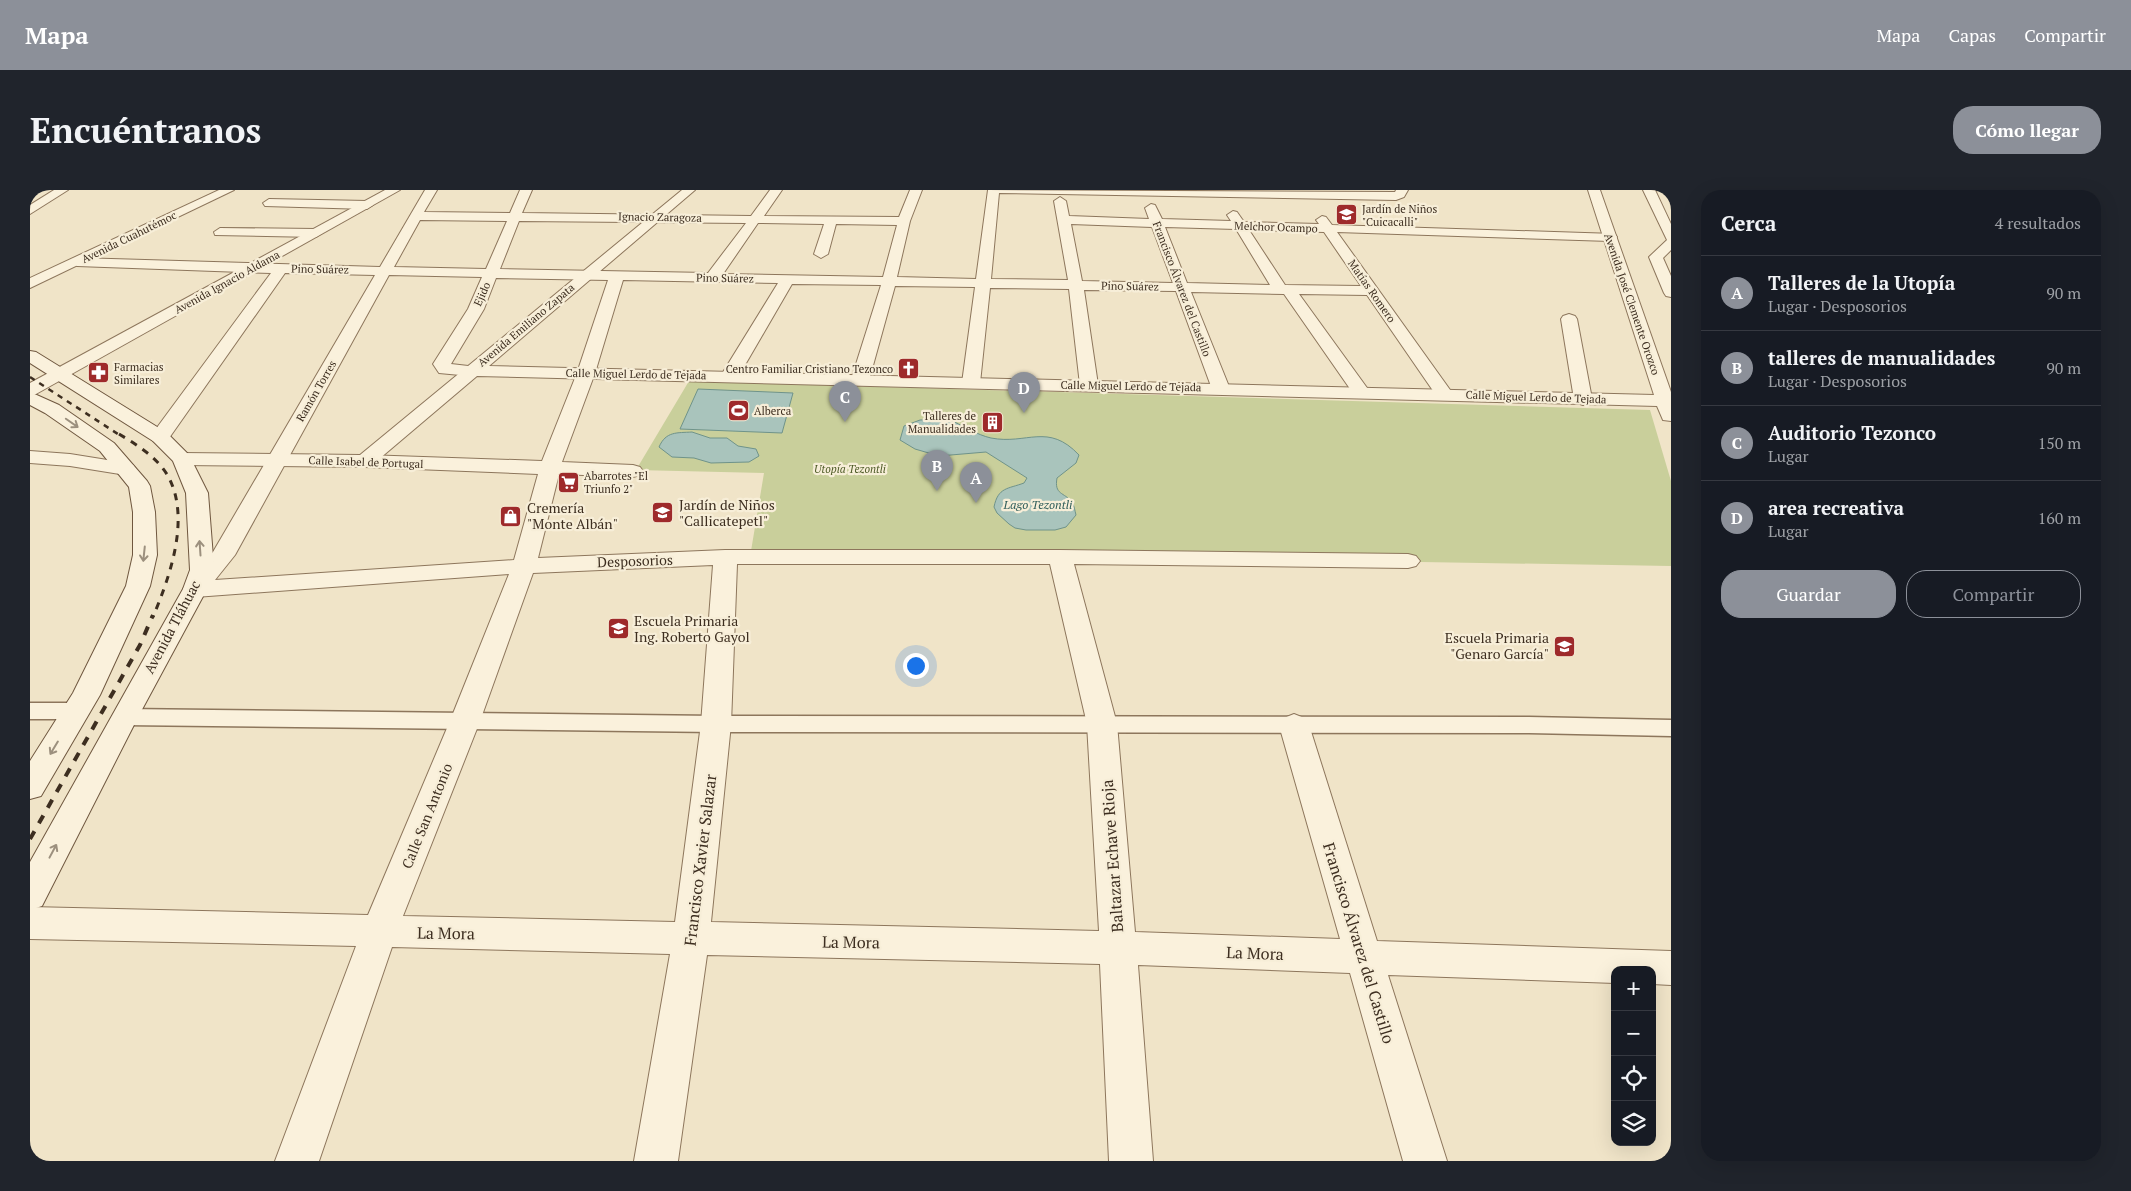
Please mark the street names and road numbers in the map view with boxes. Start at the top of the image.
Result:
street label: Avenida Cuahutémoc [79,208,179,266]
street label: Ignacio Zaragoza [618,209,702,225]
street label: Francisco Álvarez del Castillo [1150,219,1214,359]
street label: Melchor Ocampo [1234,219,1318,235]
street label: Avenida José Clemente Orozco [1601,231,1663,377]
street label: Avenida Ignacio Aldama [172,247,282,317]
street label: Matías Romero [1345,257,1399,325]
street label: Pino Suárez [291,261,349,277]
street label: Pino Suárez [696,270,754,286]
street label: Pino Suárez [1101,278,1159,294]
street label: Ejido [471,280,493,308]
street label: Avenida Emiliano Zapata [475,280,578,370]
street label: Ramón Torres [293,358,339,424]
street label: Calle Miguel Lerdo de Tejada [565,366,707,382]
street label: Calle Miguel Lerdo de Tejada [1060,378,1202,394]
street label: Calle Miguel Lerdo de Tejada [1465,388,1607,406]
street label: Calle Isabel de Portugal [308,453,424,471]
street label: Desposorios [597,550,673,571]
street label: Avenida Tláhuac [139,577,204,677]
street label: Calle San Antonio [397,760,456,871]
street label: Francisco Xavier Salazar [679,772,722,947]
street label: Baltazar Echave Rioja [1096,779,1128,933]
street label: Francisco Álvarez del Castillo [1318,840,1400,1046]
street label: La Mora [417,921,475,945]
street label: La Mora [822,930,880,954]
street label: La Mora [1226,941,1284,965]

